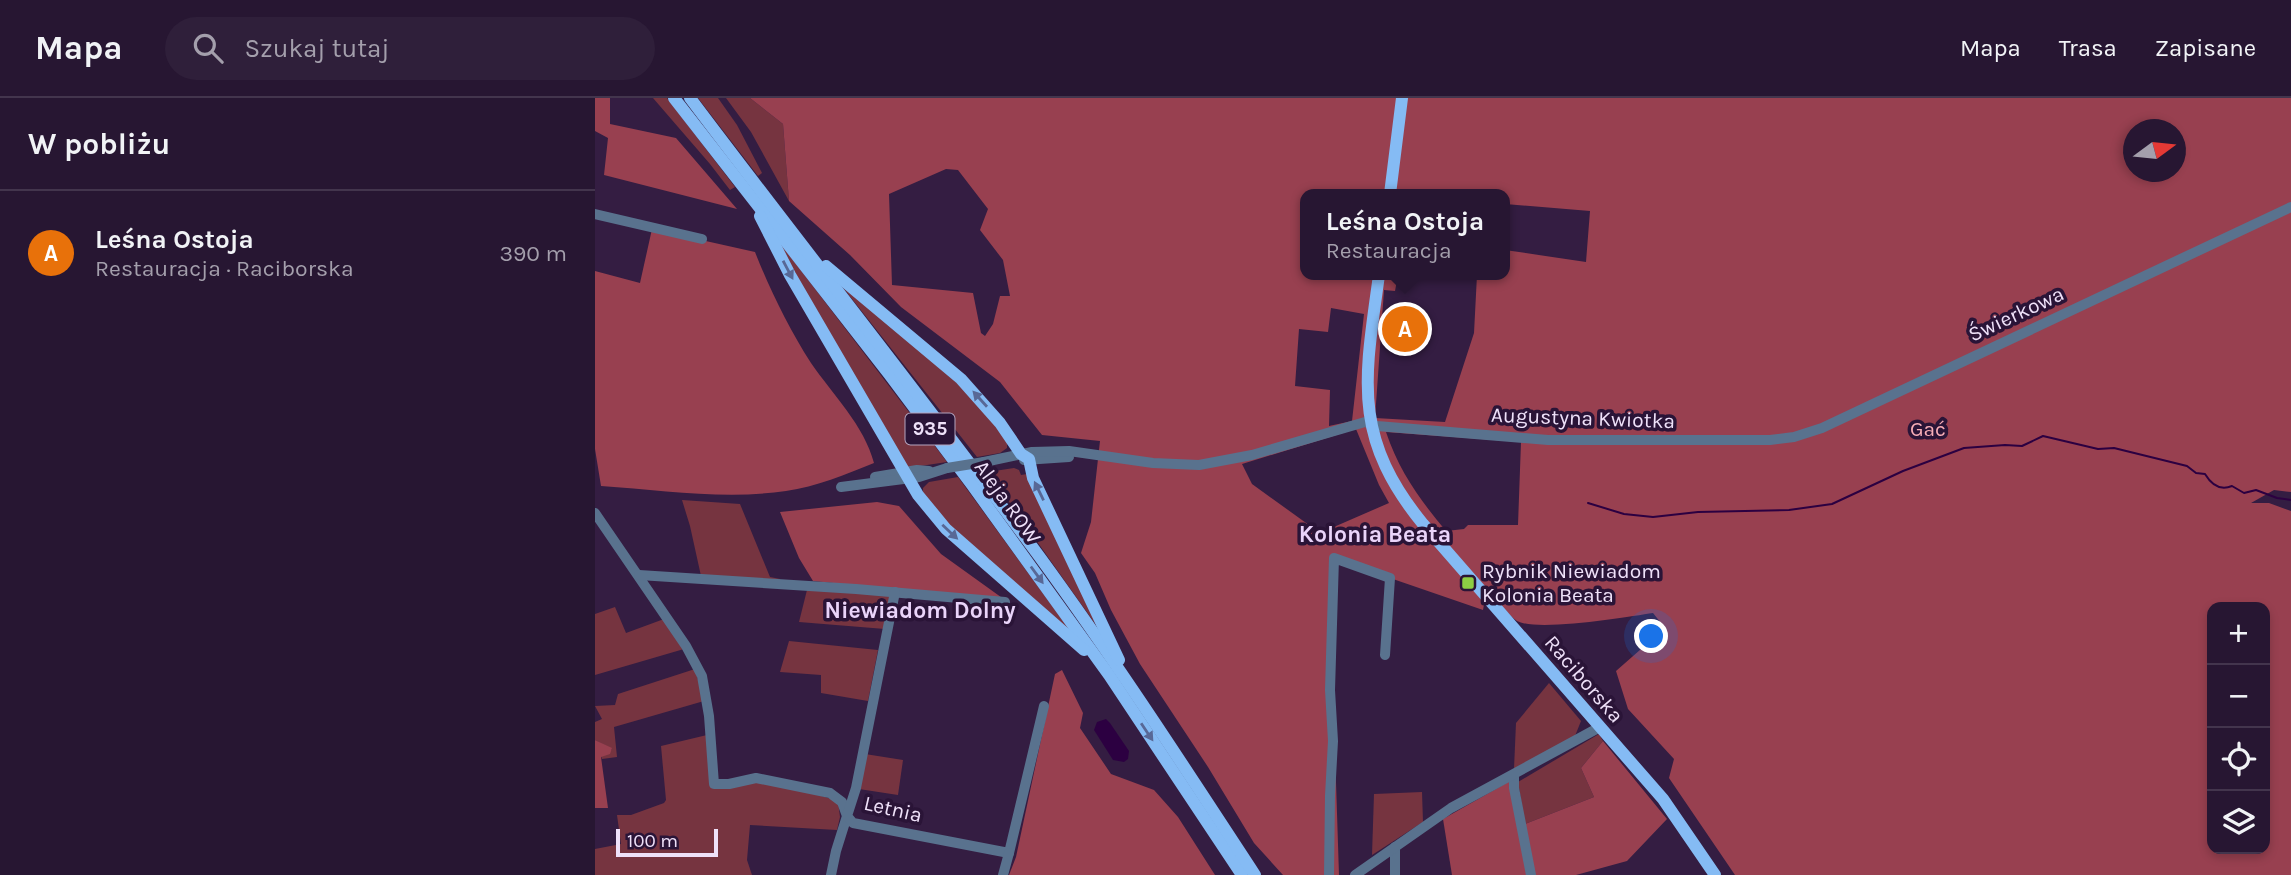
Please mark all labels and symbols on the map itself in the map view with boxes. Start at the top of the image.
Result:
north arrow [2123,119,2186,182]
one-way arrow [782,260,793,280]
street label: Świerkowa [1964,281,2068,347]
pin: A [1382,303,1428,355]
one-way arrow [972,390,988,408]
street label: Augustyna Kwiotka [1490,403,1676,433]
road number: 935 [905,414,955,444]
park label: Gać [1910,417,1946,441]
street label: Aleja ROW [970,456,1046,548]
one-way arrow [1033,481,1045,501]
district label: Kolonia Beata [1299,521,1451,548]
one-way arrow [941,523,958,539]
place label: Rybnik Niewiadom Kolonia Beata [1482,559,1661,607]
one-way arrow [1030,566,1044,584]
marker: Rybnik Niewiadom Kolonia Beata [1460,575,1476,591]
district label: Niewiadom Dolny [824,597,1016,624]
your location [1634,619,1668,653]
street label: Raciborska [1540,631,1628,727]
one-way arrow [1140,723,1154,741]
street label: Letnia [862,791,924,827]
scale bar [616,826,717,858]

